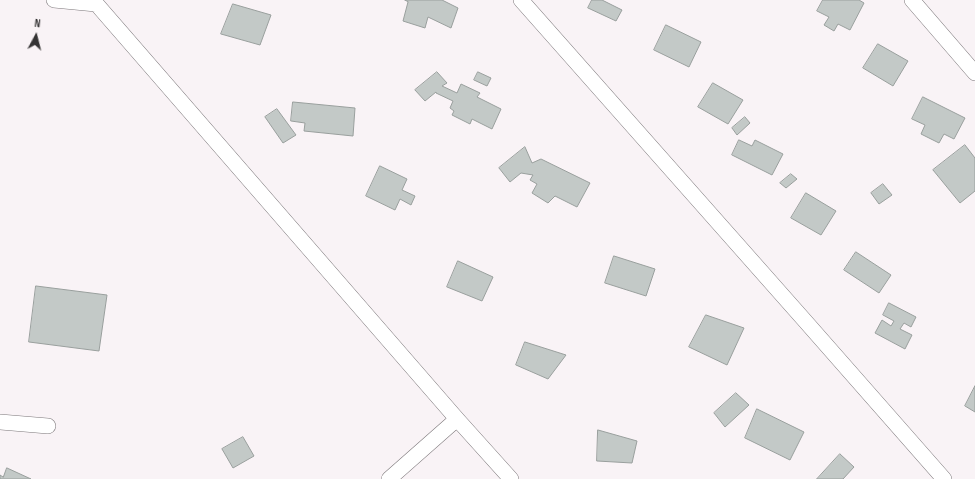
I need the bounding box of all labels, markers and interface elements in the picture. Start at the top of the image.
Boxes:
north arrow [16,16,56,56]
text: N [34,17,41,30]

